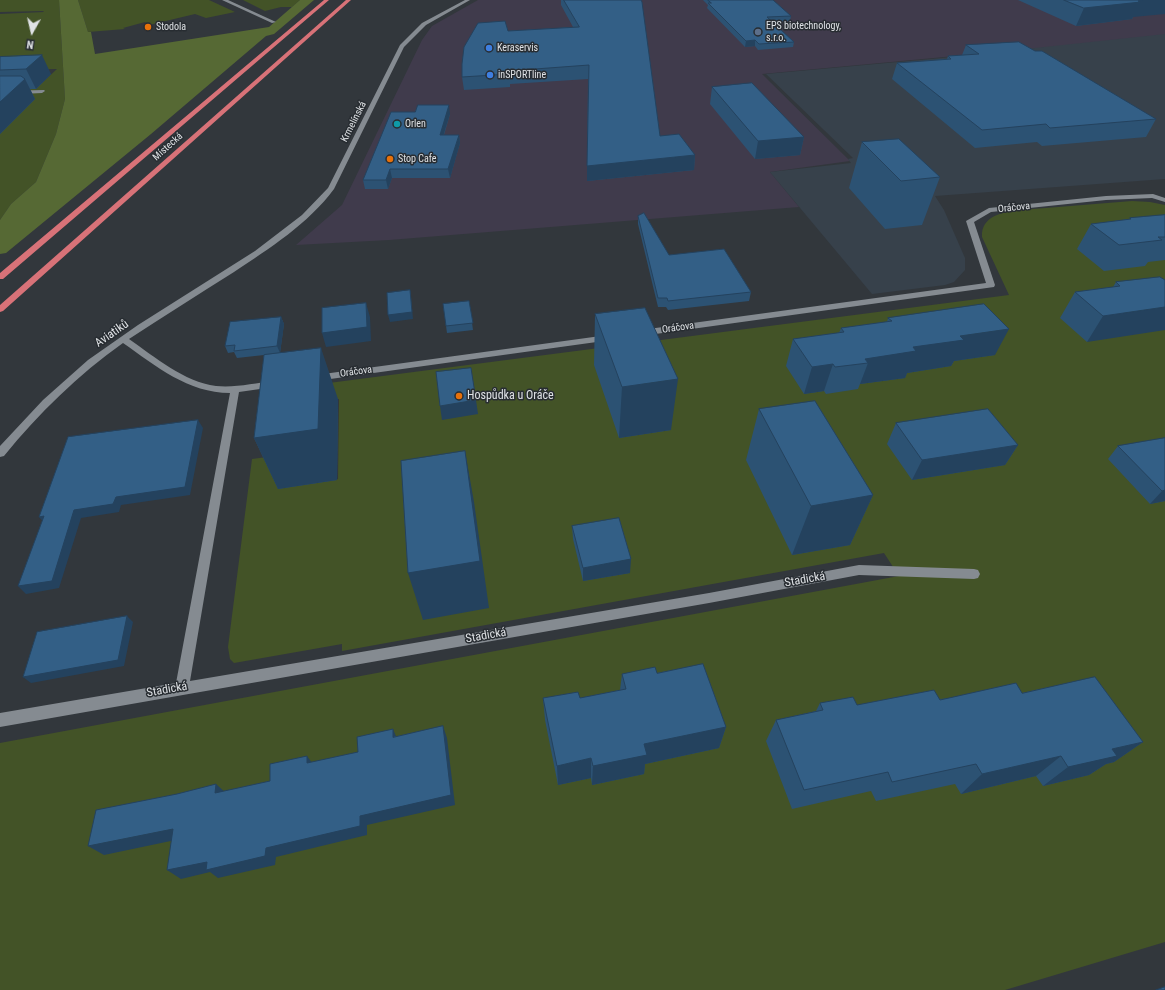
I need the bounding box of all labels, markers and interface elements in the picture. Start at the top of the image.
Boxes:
north arrow [12,12,52,52]
place label: EPS biotechnology, s.r.o. [766,20,841,44]
place label: Stodola [156,21,186,33]
marker: Stodola [143,22,153,32]
marker: EPS biotechnology, s.r.o. [753,27,763,37]
text: N [26,37,35,51]
place label: Keraservis [497,42,538,54]
marker: Keraservis [484,43,494,53]
place label: inSPORTline [498,69,546,81]
marker: inSPORTline [485,70,495,80]
street label: Krmelínská [339,100,369,144]
place label: Orlen [405,118,426,130]
marker: Orlen [392,119,402,129]
street label: Místecká [151,130,185,164]
place label: Stop Cafe [398,153,436,165]
marker: Stop Cafe [385,154,395,164]
street label: Oráčova [997,200,1031,216]
street label: Aviatiků [92,317,132,351]
street label: Oráčova [661,320,695,336]
street label: Oráčova [339,364,373,380]
place label: Hospůdka u Oráče [467,389,554,403]
marker: Hospůdka u Oráče [454,391,464,401]
street label: Stadická [784,569,826,591]
street label: Stadická [465,625,507,647]
street label: Stadická [146,679,188,701]

